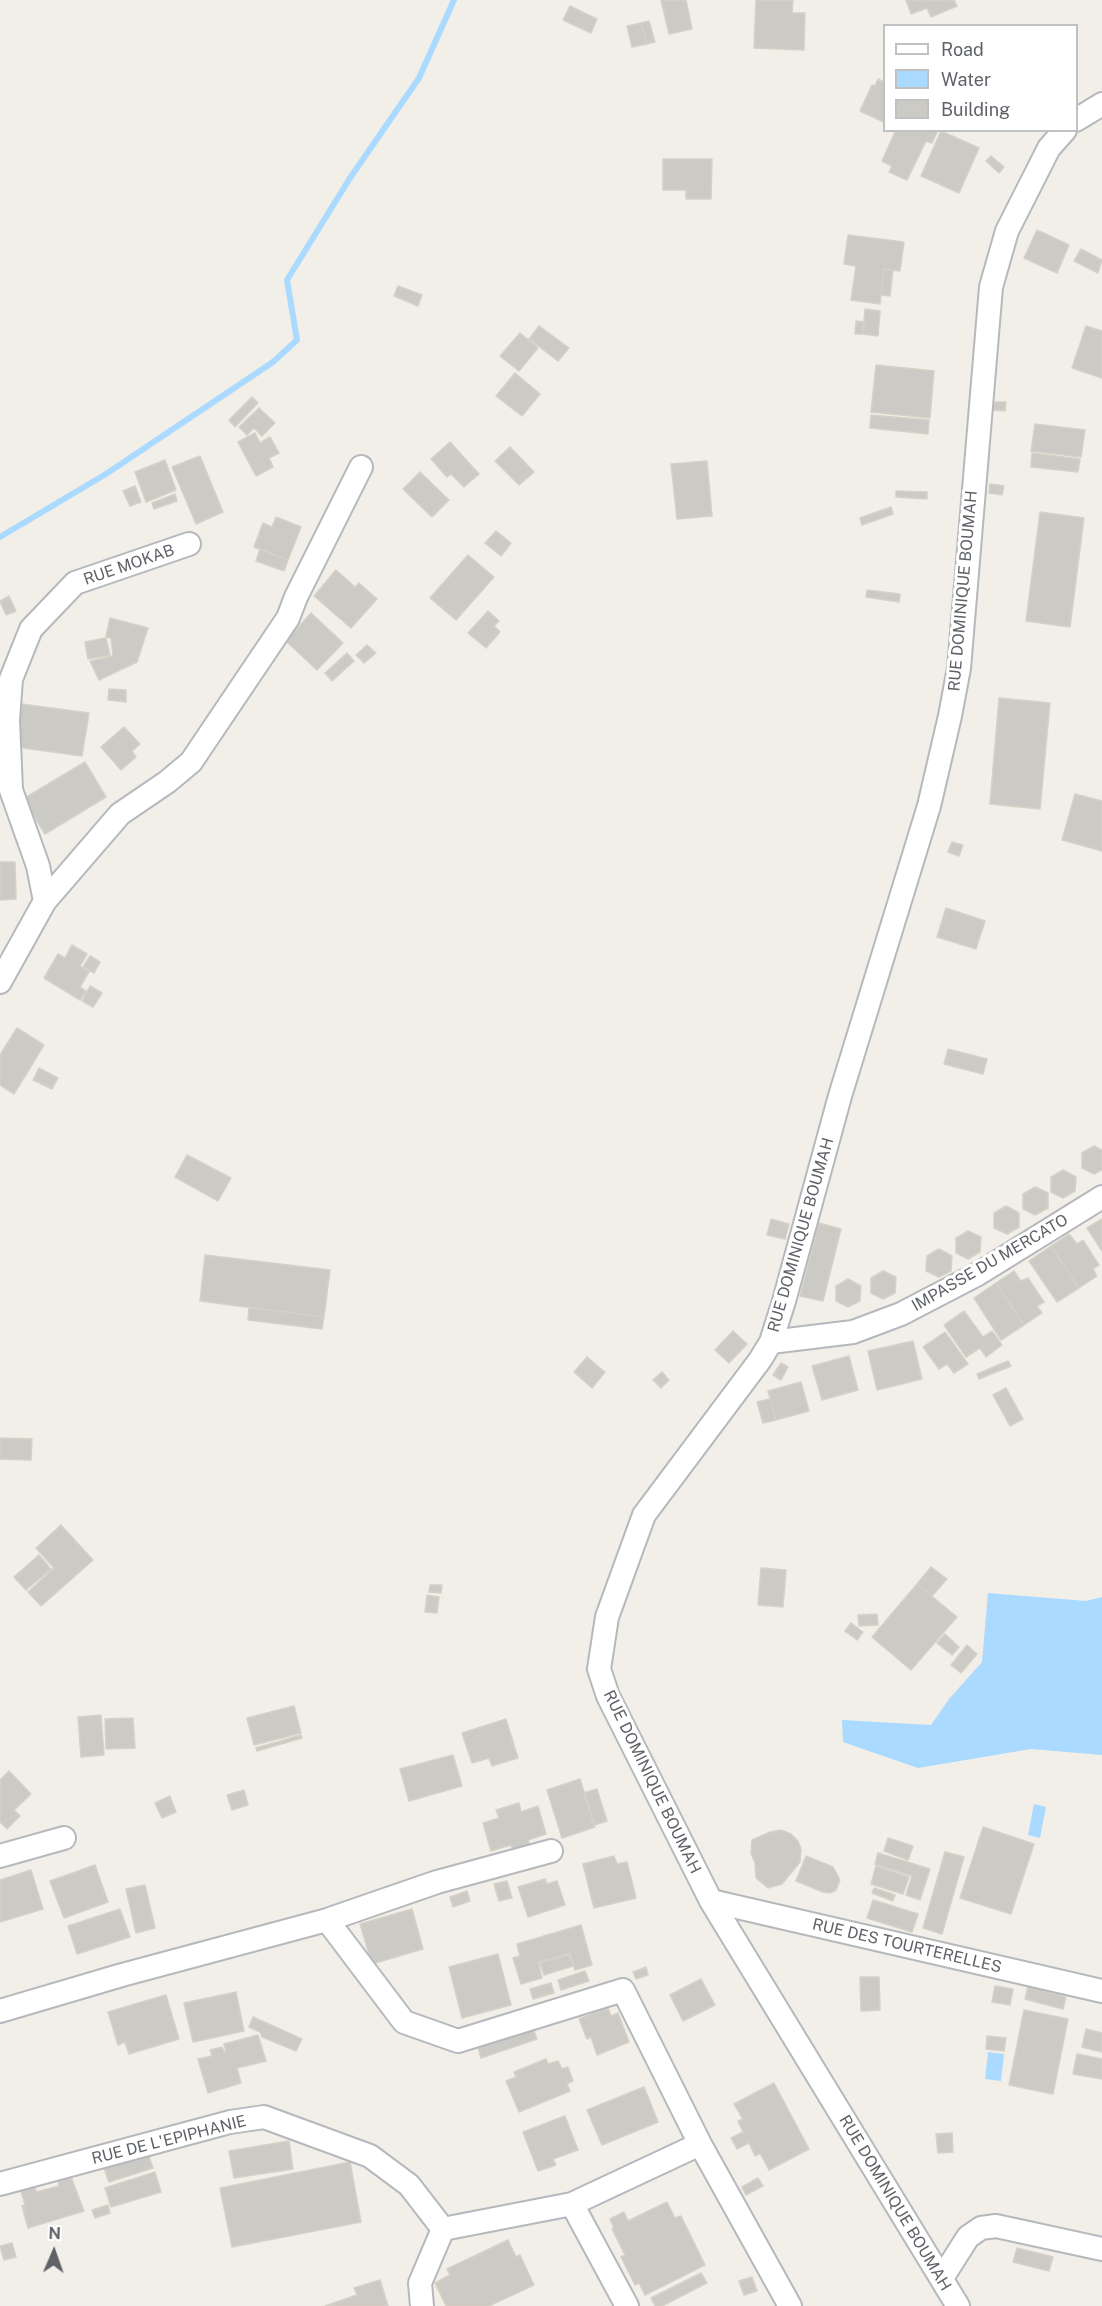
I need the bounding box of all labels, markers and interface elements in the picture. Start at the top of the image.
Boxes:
legend [883,24,1078,132]
text: Road [941,39,984,60]
text: Water [941,69,991,90]
text: Building [941,99,1010,120]
street label: RUE DOMINIQUE BOUMAH [945,490,981,692]
street label: RUE MOKAB [81,541,177,589]
street label: RUE DOMINIQUE BOUMAH [764,1135,838,1335]
street label: IMPASSE DU MERCATO [908,1210,1072,1316]
street label: RUE DOMINIQUE BOUMAH [599,1687,705,1877]
street label: RUE DES TOURTERELLES [811,1915,1003,1977]
street label: RUE DE L'EPIPHANIE [90,2111,248,2169]
street label: RUE DOMINIQUE BOUMAH [835,2112,955,2294]
north arrow [24,2222,84,2282]
text: N [48,2224,61,2243]

